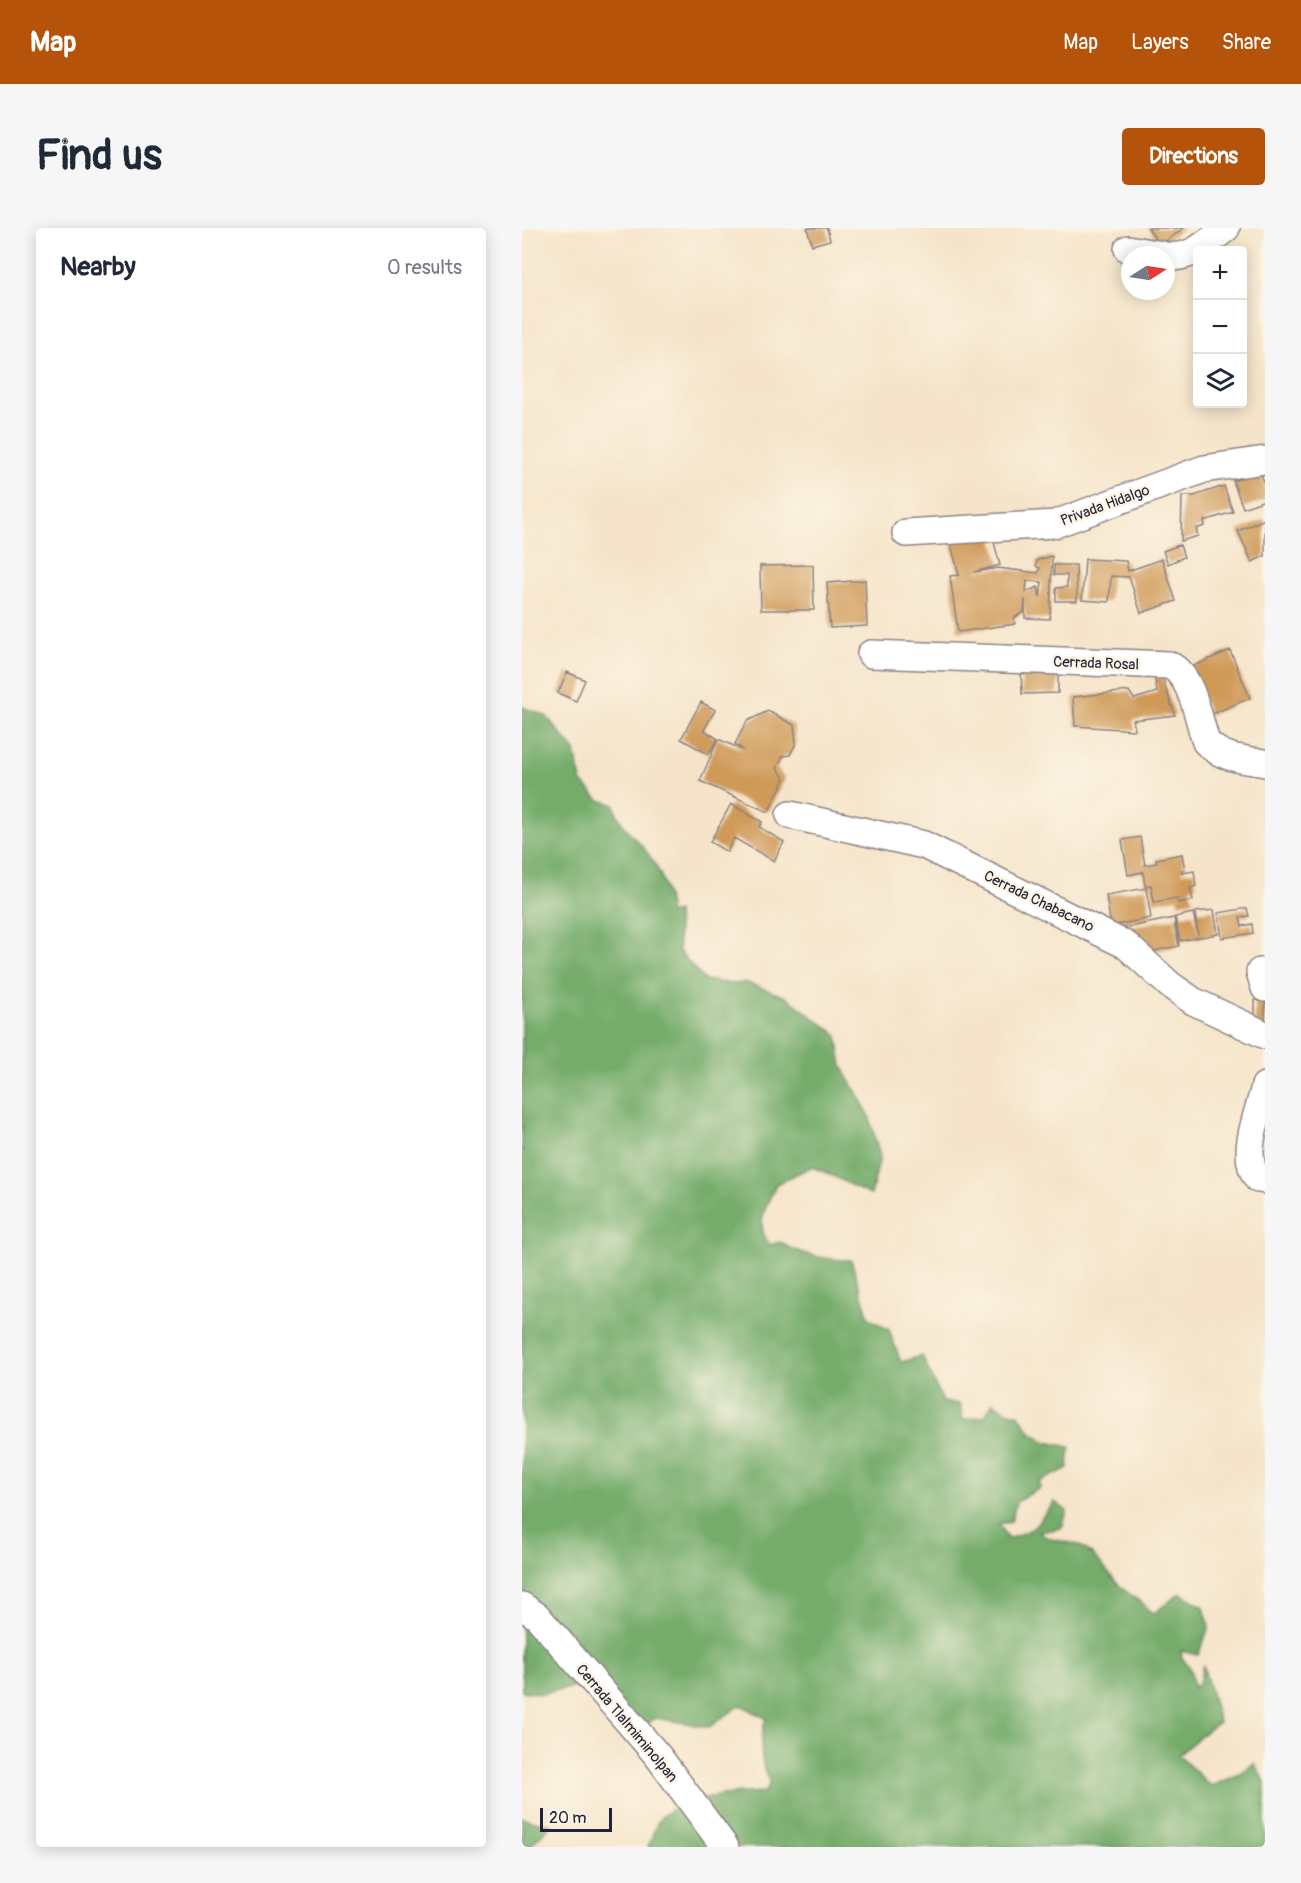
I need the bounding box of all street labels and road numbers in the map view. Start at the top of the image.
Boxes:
street label: Privada Hidalgo [1058,481,1152,530]
street label: Cerrada Rosal [1053,653,1139,674]
street label: Cerrada Chabacano [980,866,1097,936]
street label: Cerrada Tlalmiminolpan [572,1660,682,1786]

